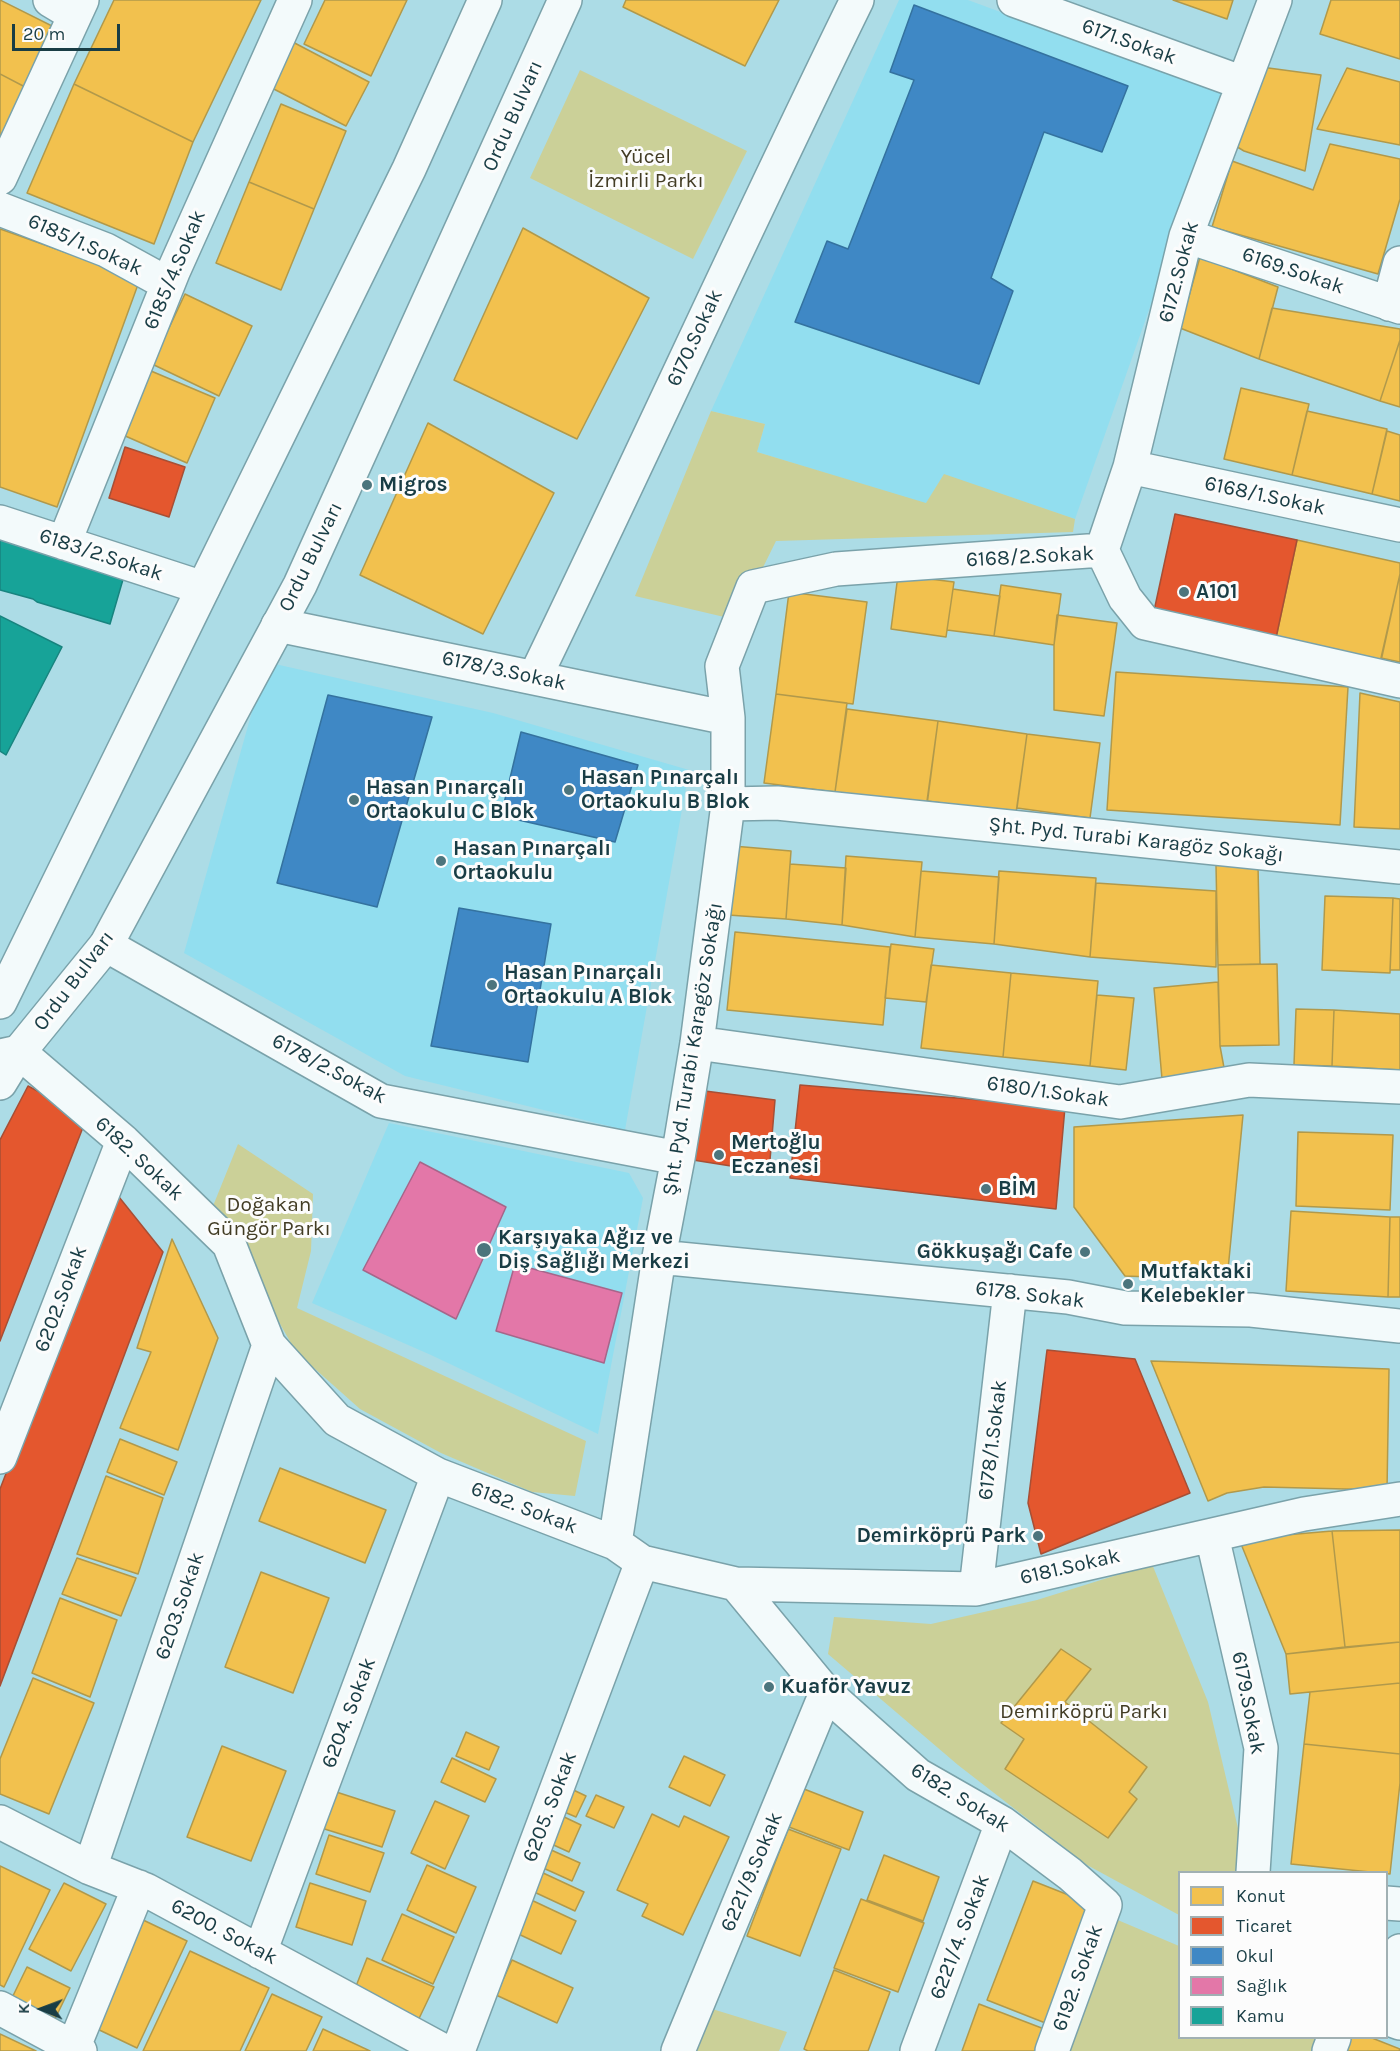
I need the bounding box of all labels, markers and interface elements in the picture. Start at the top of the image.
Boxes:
scale bar [15,12,123,50]
street label: 6171.Sokak [1078,13,1180,71]
text: 20 m [23,23,65,45]
street label: Ordu Bulvarı [477,57,549,175]
park label: Yücel İzmirli Parkı [588,144,704,194]
street label: 6185/4.Sokak [138,206,212,334]
street label: 6185/1.Sokak [24,209,146,281]
street label: 6172.Sokak [1153,218,1205,326]
street label: 6169.Sokak [1239,242,1347,300]
street label: 6170.Sokak [662,285,728,391]
street label: 6168/1.Sokak [1202,471,1328,521]
place label: Migros [379,472,448,498]
marker: Migros [360,478,374,492]
street label: Ordu Bulvarı [274,498,348,616]
street label: 6183/2.Sokak [36,523,166,587]
street label: 6168/2.Sokak [965,541,1095,573]
place label: A101 [1196,579,1237,605]
marker: A101 [1177,585,1191,599]
street label: 6178/3.Sokak [440,646,568,696]
place label: Hasan Pınarçalı Ortaokulu B Blok [581,765,750,815]
place label: Hasan Pınarçalı Ortaokulu C Blok [366,775,534,825]
marker: Hasan Pınarçalı Ortaokulu B Blok [562,783,576,797]
marker: Hasan Pınarçalı Ortaokulu C Blok [347,793,361,807]
street label: Şht. Pyd. Turabi Karagöz Sokağı [987,812,1285,868]
place label: Hasan Pınarçalı Ortaokulu [453,836,611,886]
marker: Hasan Pınarçalı Ortaokulu [434,854,448,868]
street label: Şht. Pyd. Turabi Karagöz Sokağı [657,901,729,1197]
street label: Ordu Bulvarı [28,926,120,1036]
place label: Hasan Pınarçalı Ortaokulu A Blok [504,960,672,1010]
marker: Hasan Pınarçalı Ortaokulu A Blok [485,978,499,992]
street label: 6178/2.Sokak [267,1028,391,1110]
street label: 6180/1.Sokak [985,1071,1111,1113]
street label: 6182. Sokak [89,1112,189,1206]
place label: Mertoğlu Eczanesi [731,1130,821,1180]
marker: Mertoğlu Eczanesi [712,1148,726,1162]
place label: BİM [998,1176,1036,1202]
marker: BİM [979,1182,993,1196]
park label: Doğakan Güngör Parkı [207,1192,331,1242]
place label: Karşıyaka Ağız ve Diş Sağlığı Merkezi [498,1225,690,1275]
place label: Gökkuşağı Cafe [917,1239,1073,1265]
marker: Karşıyaka Ağız ve Diş Sağlığı Merkezi [475,1241,493,1259]
street label: 6202.Sokak [29,1242,93,1356]
marker: Gökkuşağı Cafe [1078,1245,1092,1259]
place label: Mutfaktaki Kelebekler [1140,1259,1252,1309]
street label: 6178. Sokak [974,1276,1086,1314]
marker: Mutfaktaki Kelebekler [1121,1277,1135,1291]
street label: 6178/1.Sokak [973,1378,1013,1502]
street label: 6182. Sokak [467,1476,581,1540]
place label: Demirköprü Park [856,1523,1026,1549]
marker: Demirköprü Park [1031,1529,1045,1543]
street label: 6181.Sokak [1017,1543,1123,1591]
street label: 6203.Sokak [150,1549,210,1663]
street label: 6179.Sokak [1226,1649,1270,1757]
street label: 6204. Sokak [316,1654,382,1772]
place label: Kuaför Yavuz [781,1674,911,1700]
marker: Kuaför Yavuz [762,1680,776,1694]
park label: Demirköprü Parkı [1000,1699,1168,1725]
street label: 6205. Sokak [517,1748,583,1866]
street label: 6182. Sokak [906,1758,1014,1838]
street label: 6221/9.Sokak [715,1808,789,1936]
street label: 6221/4. Sokak [925,1871,995,2003]
legend [1178,1871,1388,2039]
text: Konut [1236,1885,1285,1907]
street label: 6200. Sokak [166,1893,282,1971]
text: Ticaret [1236,1915,1292,1937]
street label: 6192. Sokak [1047,1921,1109,2035]
text: Okul [1236,1945,1274,1967]
text: Sağlık [1236,1975,1288,1997]
north arrow [12,1979,72,2039]
text: K [14,2003,33,2014]
text: Kamu [1236,2005,1285,2027]

